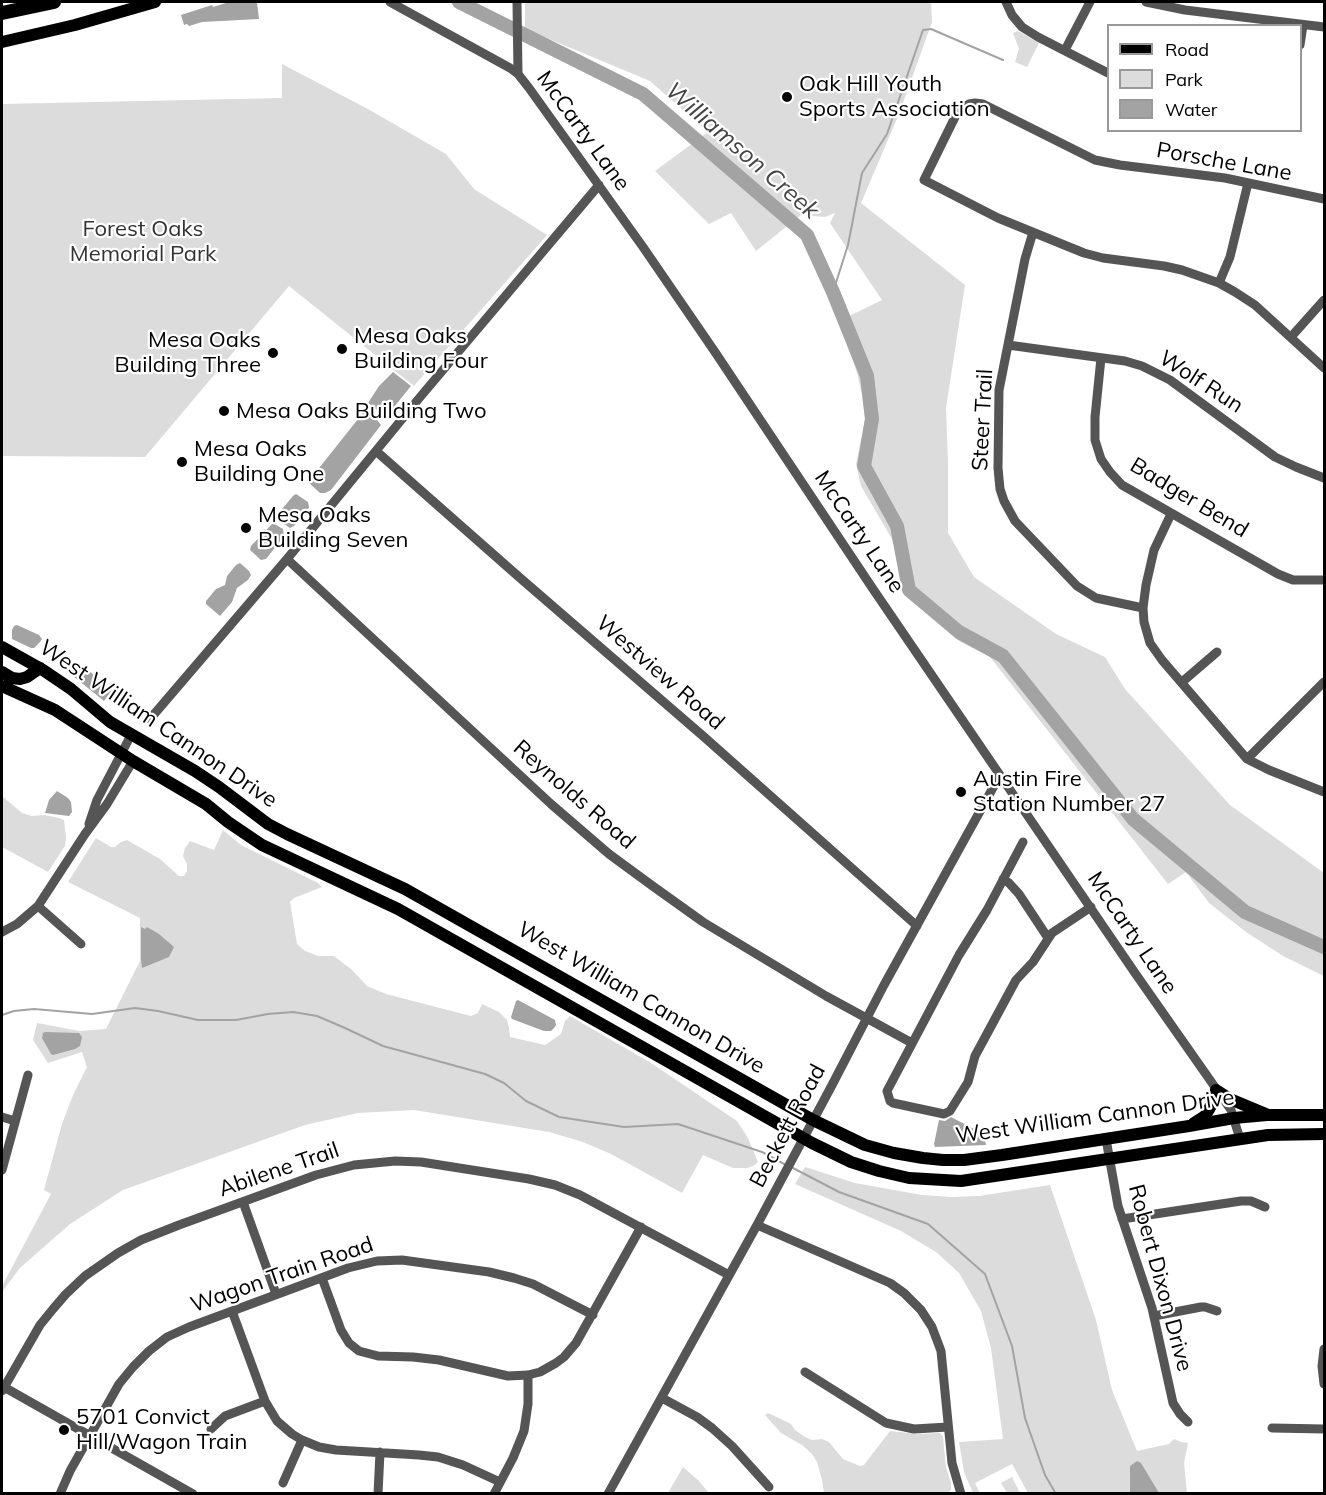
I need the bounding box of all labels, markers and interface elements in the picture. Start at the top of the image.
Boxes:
legend [1107,24,1302,132]
text: Road [1165,38,1209,61]
street label: McCarty Lane [531,66,635,196]
text: Park [1165,68,1203,91]
place label: Oak Hill Youth Sports Association [799,71,990,122]
water label: Williamson Creek [659,76,825,226]
marker: Oak Hill Youth Sports Association [780,90,794,104]
text: Water [1165,98,1217,121]
street label: Porsche Lane [1154,137,1294,187]
park label: Forest Oaks Memorial Park [70,216,216,268]
place label: Mesa Oaks Building Four [354,323,488,374]
place label: Mesa Oaks Building Three [115,327,261,378]
marker: Mesa Oaks Building Four [335,342,349,356]
street label: Wolf Run [1154,345,1248,419]
marker: Mesa Oaks Building Three [266,346,280,360]
street label: Steer Trail [967,368,999,472]
place label: Mesa Oaks Building Two [236,398,486,424]
marker: Mesa Oaks Building Two [217,404,231,418]
place label: Mesa Oaks Building One [194,436,324,488]
street label: Badger Bend [1125,452,1253,544]
marker: Mesa Oaks Building One [175,455,189,469]
street label: McCarty Lane [808,466,910,598]
place label: Mesa Oaks Building Seven [258,502,408,554]
marker: Mesa Oaks Building Seven [239,521,253,535]
street label: Westview Road [590,610,730,736]
street label: West William Cannon Drive [34,634,282,814]
street label: Reynolds Road [508,735,640,855]
place label: Austin Fire Station Number 27 [973,766,1165,818]
marker: Austin Fire Station Number 27 [954,785,968,799]
street label: McCarty Lane [1081,867,1183,999]
street label: West William Cannon Drive [513,916,769,1080]
street label: Beckett Road [745,1060,831,1192]
street label: West William Cannon Drive [954,1084,1236,1150]
street label: Abilene Trail [215,1137,343,1203]
street label: Robert Dixon Drive [1122,1182,1198,1374]
street label: Wagon Train Road [187,1231,377,1319]
place label: 5701 Convict Hill/Wagon Train [76,1404,247,1456]
marker: 5701 Convict Hill/Wagon Train [57,1423,71,1437]

